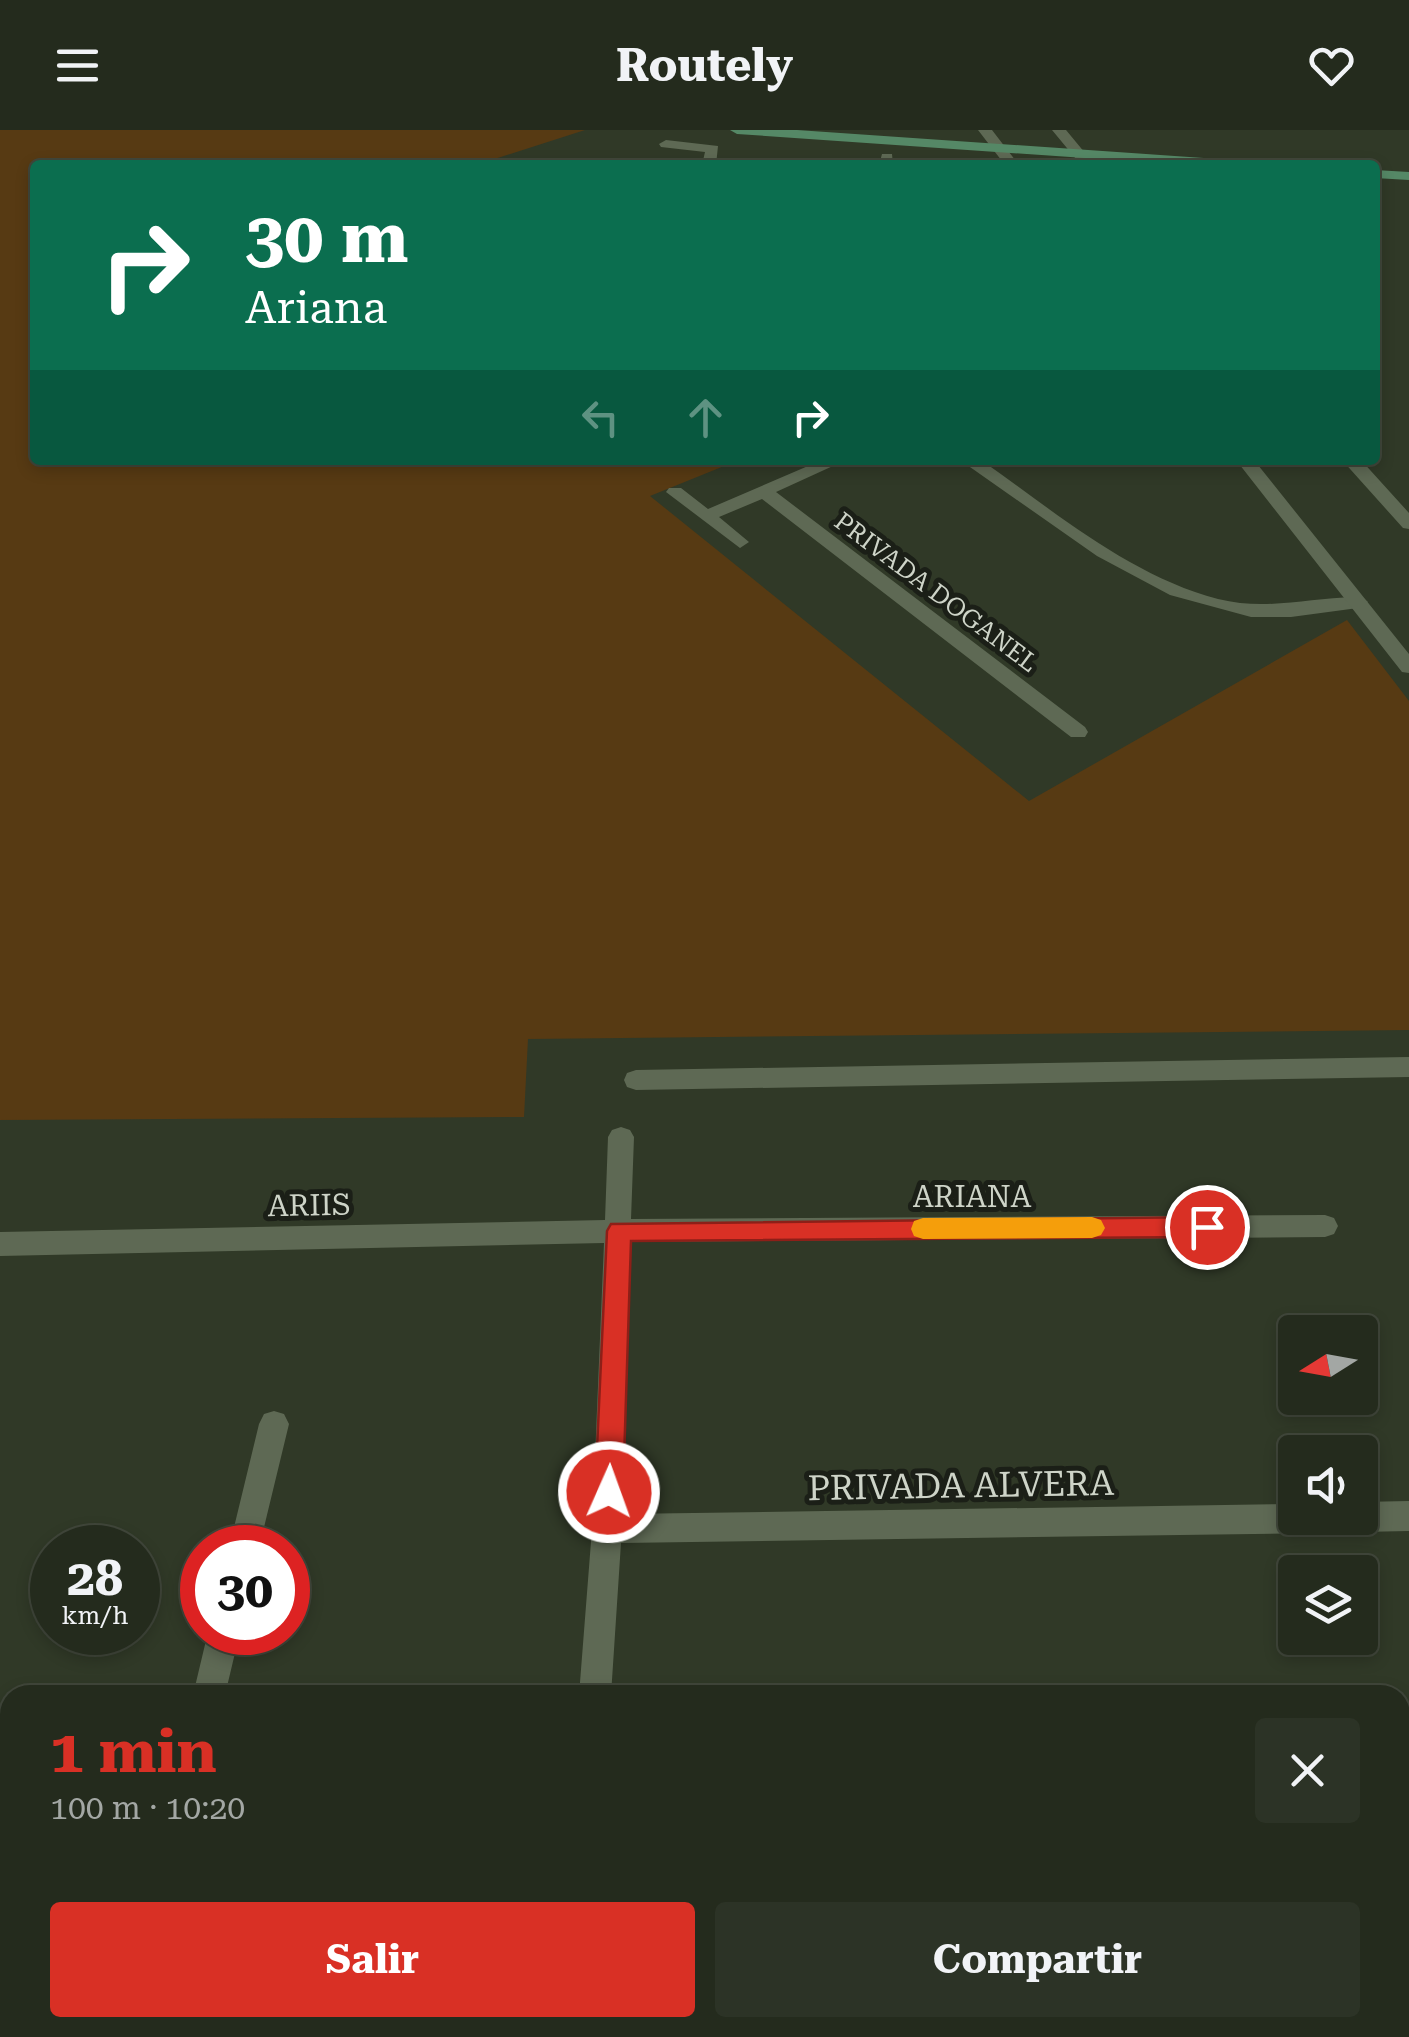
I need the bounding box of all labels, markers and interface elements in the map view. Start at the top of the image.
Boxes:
icon: menu [50,38,105,93]
icon: heart [1304,38,1359,93]
text: Routely [616,39,793,92]
text: 30 m [245,197,409,279]
icon: right [80,200,210,330]
text: Ariana [245,281,387,334]
icon: left [573,390,628,445]
icon: ahead [678,390,733,445]
icon: right [783,390,838,445]
street label: PRIVADA DOGANEL [829,506,1043,678]
street label: ARIANA [913,1179,1031,1214]
pin [1165,1185,1250,1270]
street label: ARIIS [267,1187,351,1223]
icon: arrive [1180,1200,1235,1255]
north arrow [1278,1315,1378,1415]
map controls [1278,1315,1378,1655]
button: sound [1278,1435,1378,1535]
position arrow [557,1440,661,1544]
street label: PRIVADA ALVERA [807,1463,1115,1509]
speed limit sign: 30 [180,1525,310,1655]
text: 28 [67,1549,123,1607]
button: layers [1278,1555,1378,1655]
text: km/h [62,1601,128,1630]
text: 1 min [50,1716,217,1787]
button: close [1255,1718,1360,1823]
text: 100 m · 10:20 [50,1789,245,1827]
button: Salir [50,1902,695,2017]
button: Compartir [715,1902,1360,2017]

